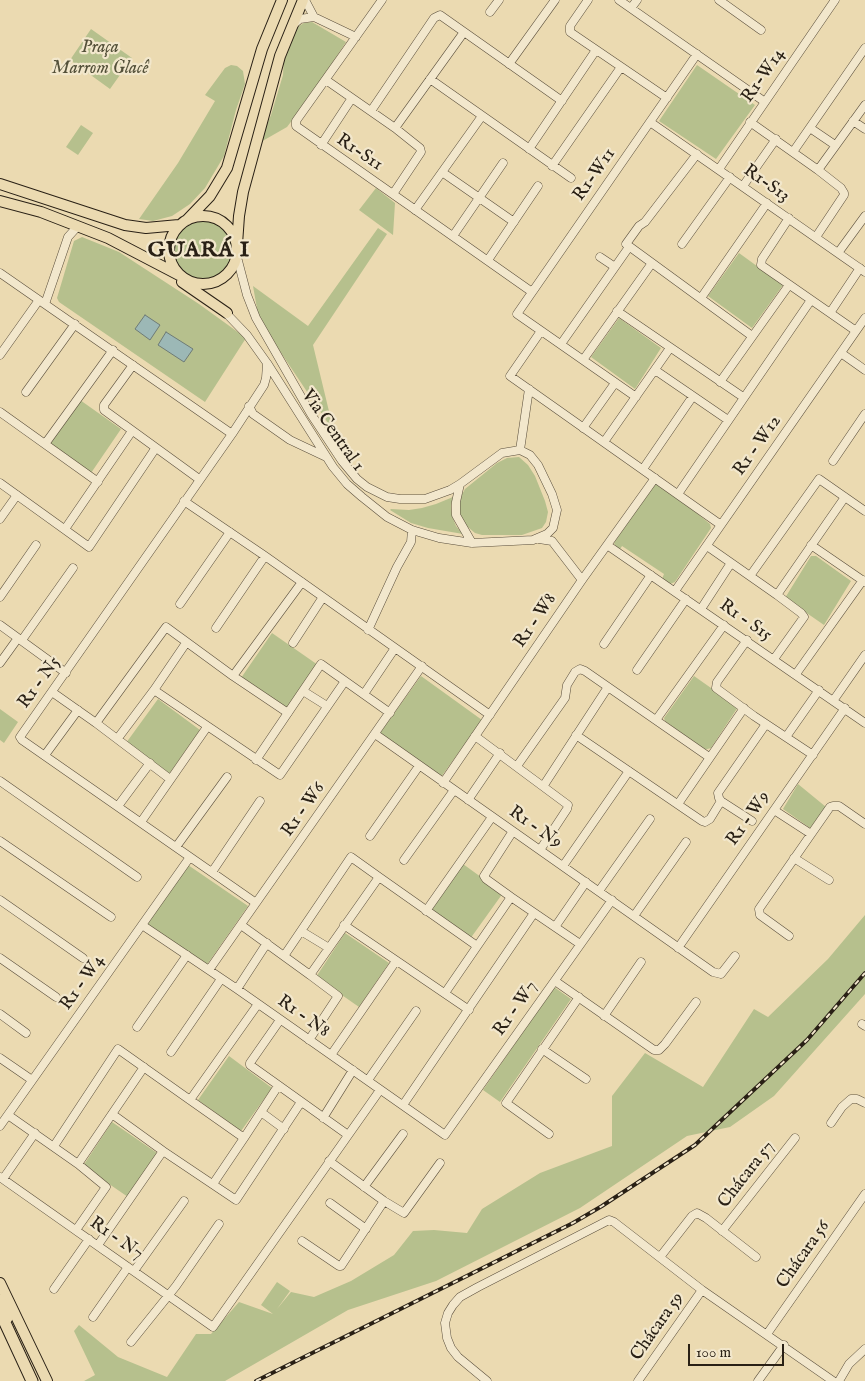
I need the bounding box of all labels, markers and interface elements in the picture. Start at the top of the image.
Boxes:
park label: Praça Marrom Glacê [51,37,149,80]
street label: R1-W14 [738,45,790,107]
street label: R1-S11 [332,130,386,176]
street label: R1-W11 [569,145,621,205]
street label: R1-S13 [739,160,793,208]
district label: GUARÁ I [147,238,251,264]
street label: Via Central 1 [296,386,368,476]
street label: R1 - W12 [729,412,787,480]
street label: R1 - W8 [510,590,562,652]
street label: R1 - S15 [715,595,775,647]
street label: R1 - N5 [14,653,66,713]
street label: R1 - W6 [278,779,330,841]
street label: R1 - W9 [723,788,775,850]
street label: R1 - N9 [504,802,566,854]
street label: R1 - W4 [56,951,110,1015]
street label: R1 - W7 [489,977,543,1041]
street label: R1 - N8 [273,991,333,1043]
street label: Chácara 57 [714,1137,780,1213]
street label: R1 - N7 [85,1213,147,1265]
street label: Chácara 56 [773,1217,835,1293]
street label: Chácara 59 [627,1289,689,1365]
scale bar [690,1334,786,1366]
text: 100 m [696,1343,731,1362]

